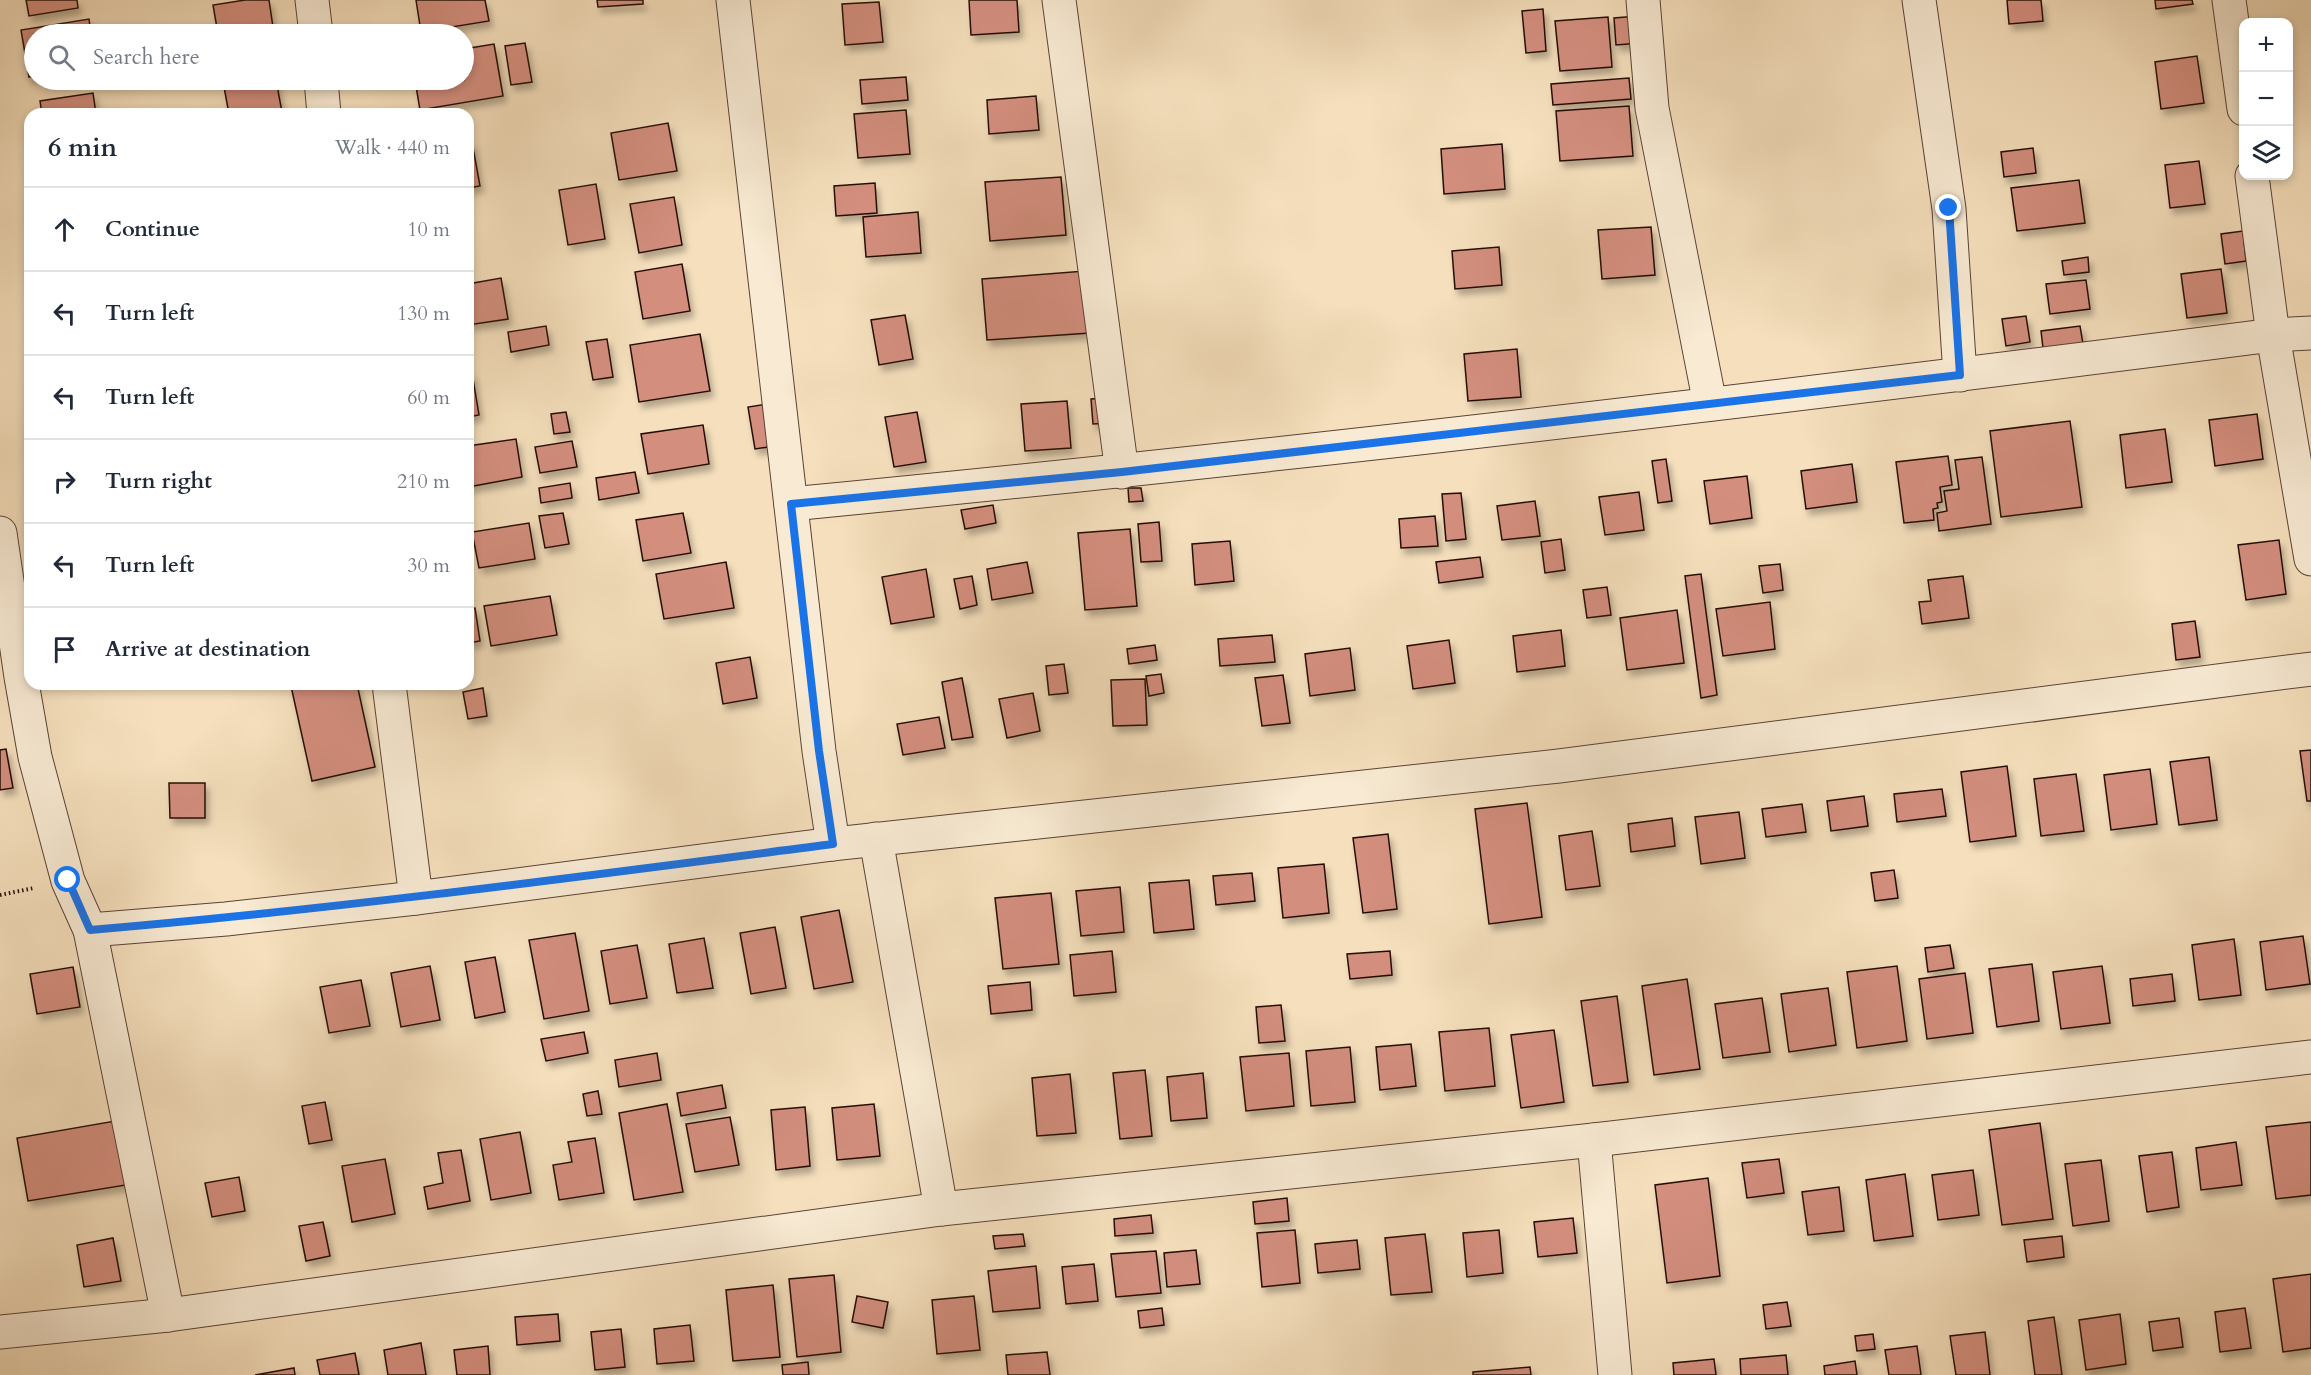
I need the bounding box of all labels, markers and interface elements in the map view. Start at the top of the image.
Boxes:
map controls [2239,18,2293,180]
button: + [2239,18,2293,72]
search box [24,24,474,90]
icon: search [45,41,78,74]
text: Search here [93,42,200,72]
button: − [2239,72,2293,126]
button: layers [2239,126,2293,180]
text: 6 min [48,130,117,165]
text: Walk · 440 m [335,134,450,161]
route end [1935,194,1961,220]
icon: ahead [48,213,81,246]
text: Continue [105,214,200,244]
text: 10 m [407,216,450,243]
icon: left [48,297,81,330]
text: Turn left [105,298,194,328]
text: 130 m [397,300,450,327]
icon: left [48,381,81,414]
text: Turn left [105,382,194,412]
text: 60 m [407,384,450,411]
icon: right [48,465,81,498]
text: Turn right [105,466,212,496]
text: 210 m [397,468,450,495]
icon: left [48,549,81,582]
text: Turn left [105,550,194,580]
text: 30 m [407,552,450,579]
icon: arrive [48,633,81,666]
text: Arrive at destination [105,634,310,664]
route start [54,866,80,892]

